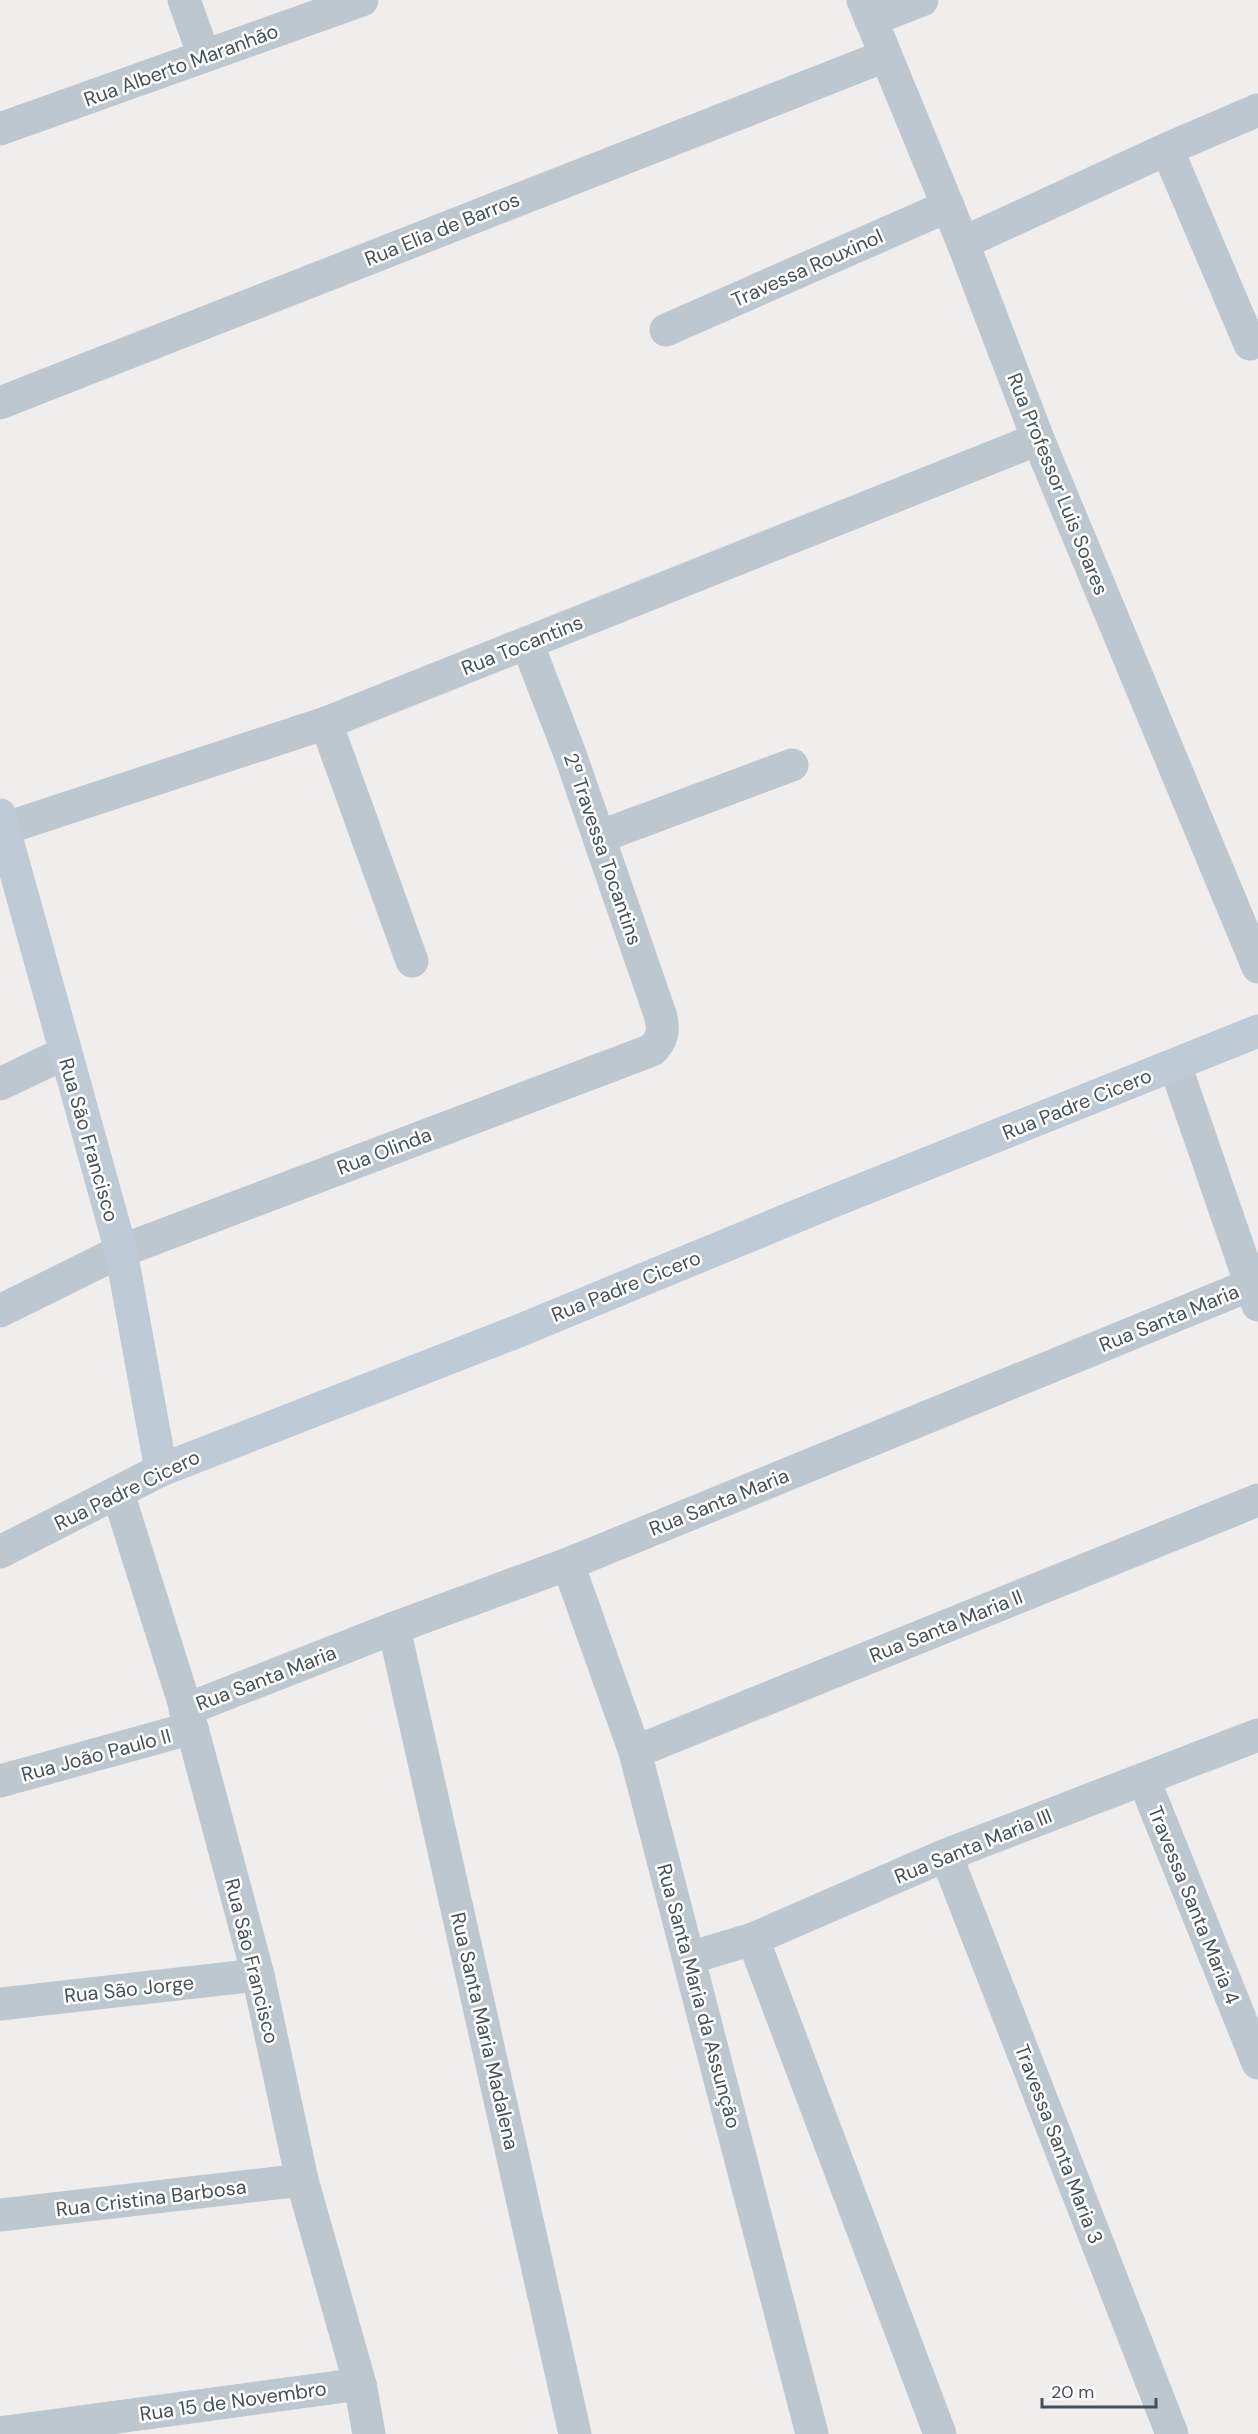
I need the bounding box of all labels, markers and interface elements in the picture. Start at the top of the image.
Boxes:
street label: Rua Alberto Maranhão [80,18,282,112]
street label: Rua Elia de Barros [361,186,523,272]
street label: Travessa Rouxinol [727,223,887,313]
street label: Rua Professor Luis Soares [1001,369,1115,599]
street label: Rua Tocantins [457,609,587,681]
street label: 2ª Travessa Tocantins [558,750,648,948]
street label: Rua São Francisco [53,1055,125,1225]
street label: Rua Padre Cicero [999,1062,1155,1146]
street label: Rua Olinda [333,1121,435,1181]
street label: Rua Padre Cicero [548,1244,704,1328]
street label: Rua Santa Maria [1095,1278,1243,1358]
street label: Rua Padre Cicero [50,1444,204,1536]
street label: Rua Santa Maria [645,1462,793,1542]
street label: Rua Santa Maria II [866,1583,1026,1669]
street label: Rua Santa Maria [192,1639,340,1717]
street label: Rua João Paulo II [18,1723,174,1787]
street label: Travessa Santa Maria 4 [1142,1802,1246,2008]
street label: Rua Santa Maria III [890,1803,1056,1889]
street label: Rua Santa Maria da Assunção [651,1861,747,2131]
street label: Rua São Francisco [219,1876,285,2046]
street label: Rua Santa Maria Madalena [445,1910,525,2152]
street label: Rua São Jorge [63,1969,195,2009]
street label: Travessa Santa Maria 3 [1009,2041,1109,2247]
street label: Rua Cristina Barbosa [54,2173,248,2223]
scale bar [1042,2371,1156,2409]
street label: Rua 15 de Novembro [138,2375,328,2427]
text: 20 m [1051,2380,1094,2404]

